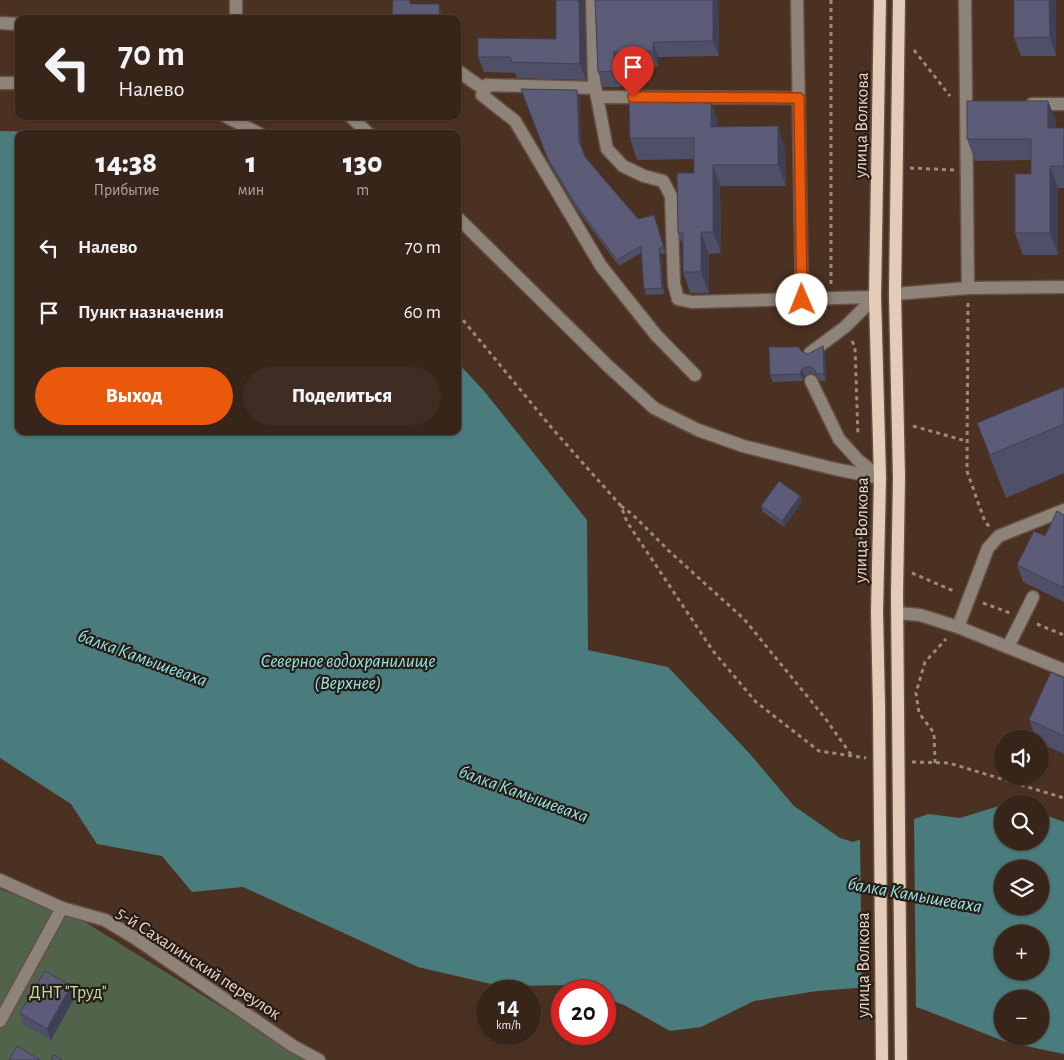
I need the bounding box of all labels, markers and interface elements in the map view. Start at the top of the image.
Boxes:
icon: left [35,35,100,100]
text: 70 m [118,37,185,72]
pin [612,46,654,97]
icon: arrive [619,53,647,81]
street label: улица Волкова [852,72,872,179]
text: Налево [118,78,184,100]
text: 14:38 [96,148,157,178]
text: 1 [246,148,257,178]
text: 130 [343,148,383,178]
text: Прибытие [93,182,159,198]
text: мин [238,182,264,198]
text: m [356,182,369,198]
icon: left [35,234,63,262]
text: Налево [78,238,137,257]
text: 70 m [405,238,441,257]
position arrow [775,273,827,325]
icon: arrive [35,299,63,327]
text: Пункт назначения [78,303,224,322]
text: 60 m [404,303,441,322]
button: Выход [35,367,233,425]
button: Поделиться [243,367,441,425]
street label: улица Волкова [852,477,872,584]
water label: балка Камышеваха [75,626,210,691]
water label: Северное водохранилище (Верхнее) [261,652,435,693]
map controls [994,730,1049,1045]
button: sound [994,730,1049,785]
water label: балка Камышеваха [456,762,591,827]
button: search [994,795,1049,850]
button: layers [994,860,1049,915]
water label: балка Камышеваха [846,874,983,917]
street label: 5-й Сахалинский переулок [113,904,284,1024]
street label: улица Волкова [855,912,873,1019]
button: + [994,925,1049,980]
speed limit sign: 20 [551,980,616,1045]
park label: ДНТ "Труд" [29,984,107,1002]
button: − [994,990,1049,1045]
text: 14 [498,994,519,1019]
text: km/h [496,1019,521,1031]

